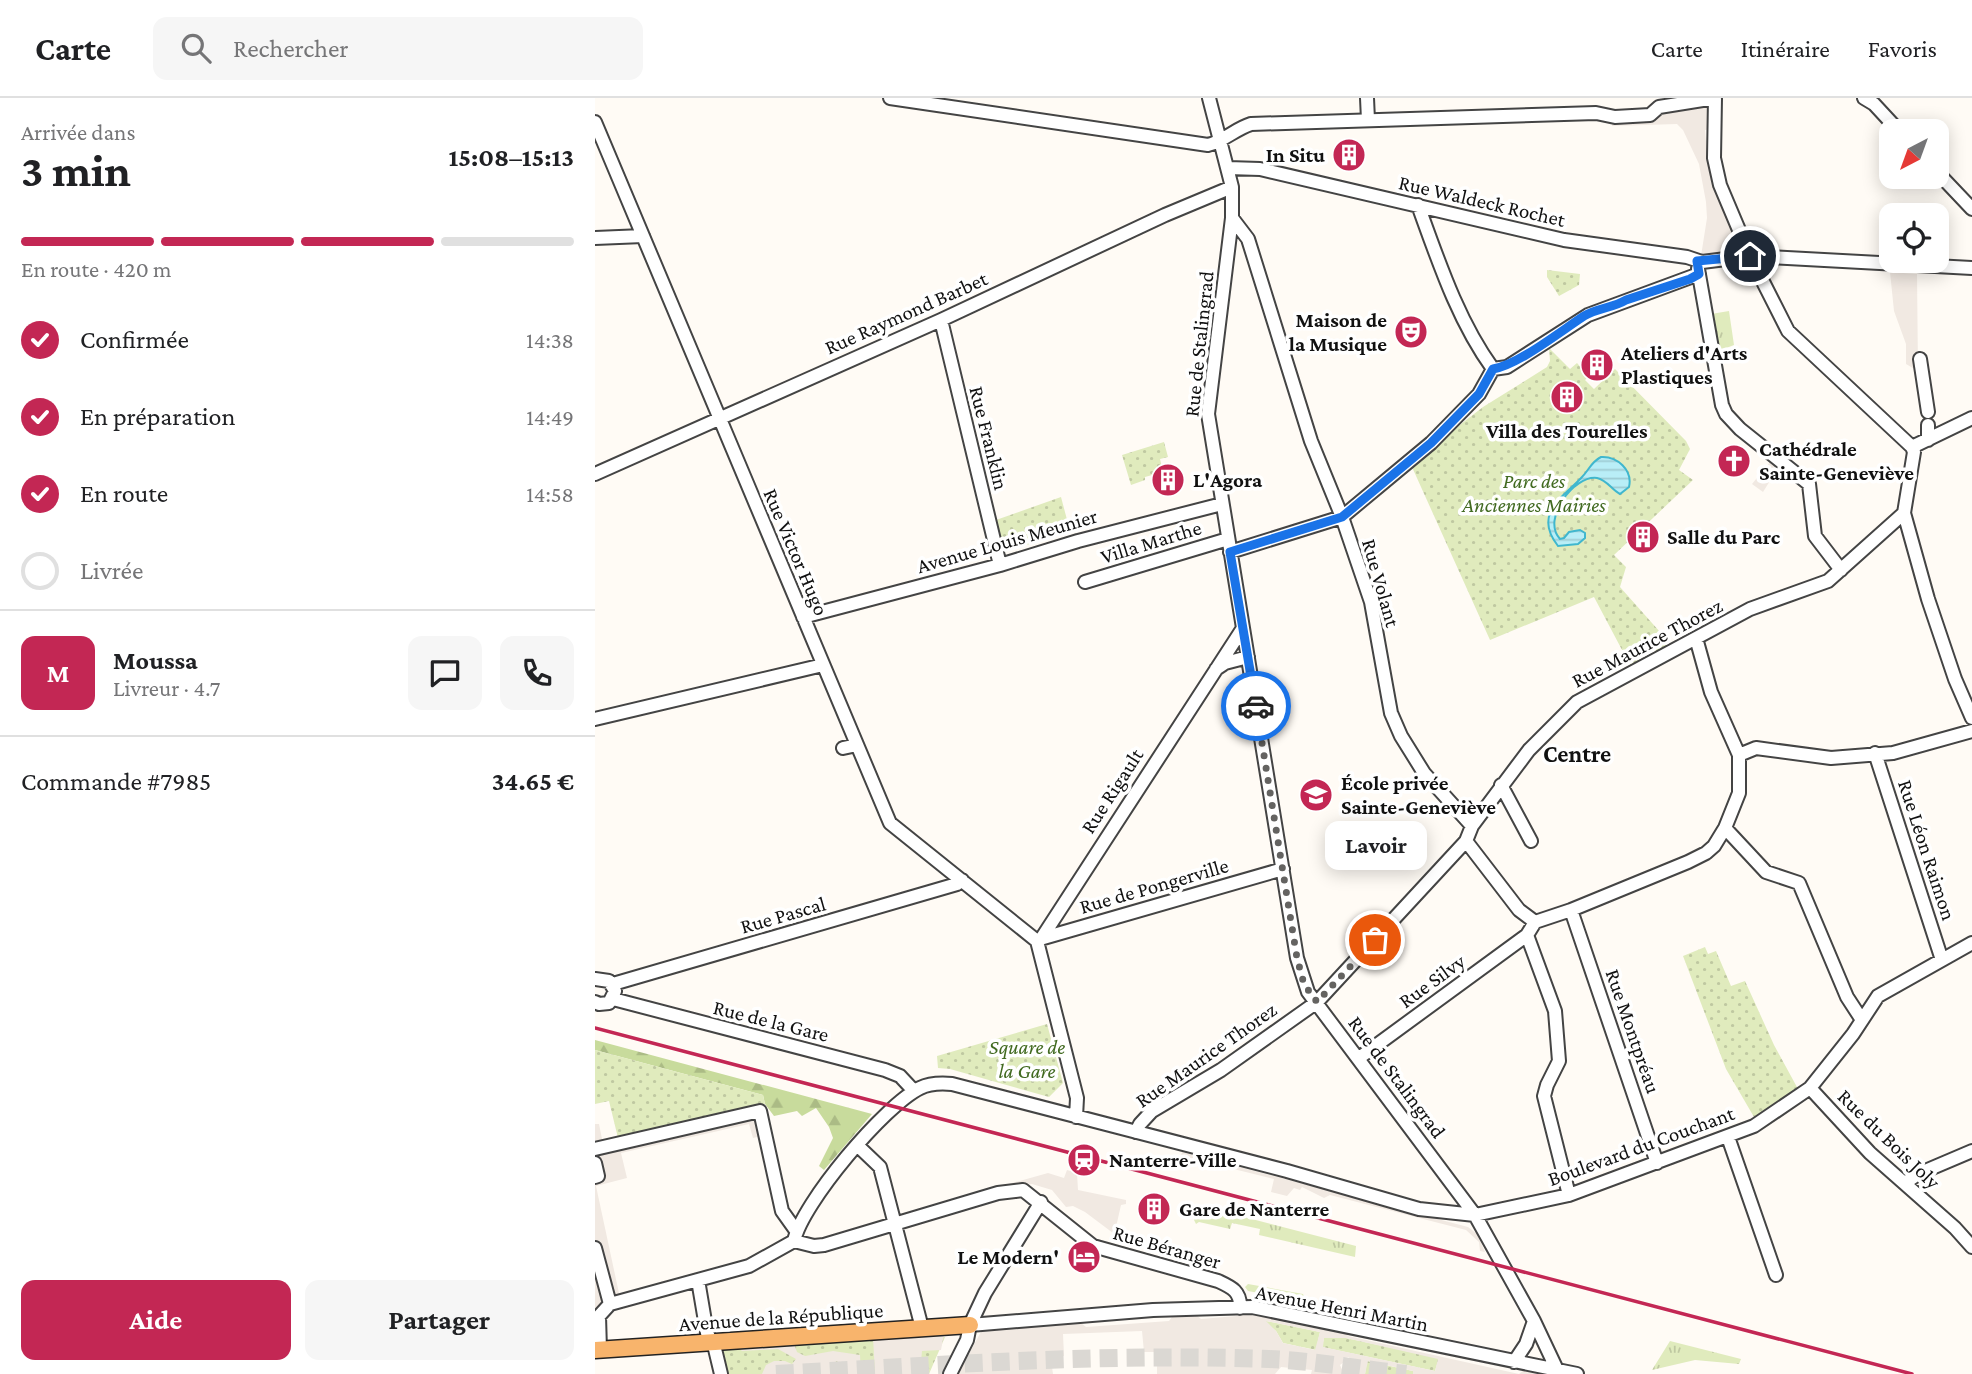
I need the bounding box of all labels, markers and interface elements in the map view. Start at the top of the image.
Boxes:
search box [153,17,643,80]
icon: search [177,29,215,67]
text: Carte [35,30,111,67]
text: Rechercher [233,34,349,63]
text: Carte [1651,35,1703,62]
text: Itinéraire [1741,35,1830,62]
text: Favoris [1868,35,1937,62]
text: Arrivée dans [21,119,136,145]
north arrow [1879,119,1949,189]
map controls [1879,119,1949,273]
building icon: In Situ [1330,136,1368,174]
text: 15:08–15:13 [449,143,574,172]
place label: In Situ [1266,143,1325,167]
text: 3 min [21,145,131,196]
street label: Rue Waldeck Rochet [1396,170,1569,232]
button: locate [1879,203,1949,273]
pin [1720,226,1780,286]
icon: home [1731,237,1769,275]
text: En route · 420 m [21,256,171,282]
street label: Rue Raymond Barbet [821,266,992,360]
street label: Rue de Stalingrad [1179,270,1219,418]
place label: Maison de la Musique [1289,308,1387,356]
theatre icon: Maison de la Musique [1392,313,1430,351]
icon: check [21,321,59,359]
text: Confirmée [80,325,189,354]
text: 14:38 [526,327,574,353]
place label: Ateliers d'Arts Plastiques [1620,341,1748,389]
building icon: Ateliers d'Arts Plastiques [1578,346,1616,384]
building icon: Villa des Tourelles [1548,378,1586,416]
street label: Rue Franklin [964,384,1014,492]
icon: check [21,398,59,436]
text: En préparation [80,402,235,431]
text: 14:49 [526,404,574,430]
place label: Villa des Tourelles [1485,419,1648,443]
place label: Cathédrale Sainte-Geneviève [1759,437,1914,485]
church icon: Cathédrale Sainte-Geneviève [1715,442,1753,480]
building icon: L'Agora [1149,461,1187,499]
place label: L'Agora [1193,468,1263,492]
park label: Parc des Anciennes Mairies [1461,469,1606,517]
icon: check [21,475,59,513]
text: En route [80,479,168,508]
text: 14:58 [526,481,574,507]
street label: Rue Victor Hugo [758,485,834,619]
street label: Avenue Louis Meunier [914,504,1101,578]
street label: Villa Marthe [1098,515,1204,569]
building icon: Salle du Parc [1624,518,1662,556]
place label: Salle du Parc [1667,525,1781,549]
street label: Rue Volant [1357,536,1405,631]
text: Livrée [80,556,143,585]
street label: Rue Maurice Thorez [1568,593,1726,693]
button: chat [408,636,482,710]
button: phone [500,636,574,710]
text: Moussa [113,646,198,675]
text: M [47,659,69,688]
courier [1221,671,1291,741]
text: Livreur · 4.7 [113,675,220,701]
icon: car [1237,687,1275,725]
district label: Centre [1543,740,1611,767]
street label: Rue Rigault [1076,743,1149,838]
text: Commande #7985 [21,767,211,796]
text: 34.65 € [492,767,574,796]
place label: École privée Sainte-Geneviève [1341,771,1496,819]
school or university icon: École privée Sainte-Geneviève [1297,776,1335,814]
street label: Rue Léon Raimon [1893,777,1961,923]
callout: Lavoir [1324,821,1426,870]
text: Lavoir [1345,832,1407,858]
street label: Rue de Pongerville [1077,853,1231,919]
street label: Rue Pascal [737,891,829,939]
pin [1345,910,1405,970]
icon: bag [1356,921,1394,959]
street label: Rue Silvy [1394,949,1470,1013]
street label: Rue Montpréau [1601,966,1665,1096]
street label: Rue de la Gare [711,995,831,1047]
street label: Rue Maurice Thorez [1131,997,1281,1113]
street label: Rue de Stalingrad [1343,1011,1451,1143]
park label: Square de la Gare [989,1035,1065,1083]
street label: Rue du Bois Joly [1833,1084,1945,1194]
street label: Boulevard du Couchant [1544,1101,1739,1191]
station icon: Nanterre-Ville [1065,1141,1103,1179]
place label: Nanterre-Ville [1109,1148,1237,1172]
building icon: Gare de Nanterre [1135,1190,1173,1228]
place label: Gare de Nanterre [1179,1197,1329,1221]
street label: Rue Béranger [1110,1220,1224,1274]
hotel icon: Le Modern' [1065,1238,1103,1276]
place label: Le Modern' [957,1245,1059,1269]
street label: Avenue Henri Martin [1254,1279,1430,1337]
button: Aide [21,1280,291,1360]
button: Partager [305,1280,574,1360]
street label: Avenue de la République [678,1298,884,1336]

